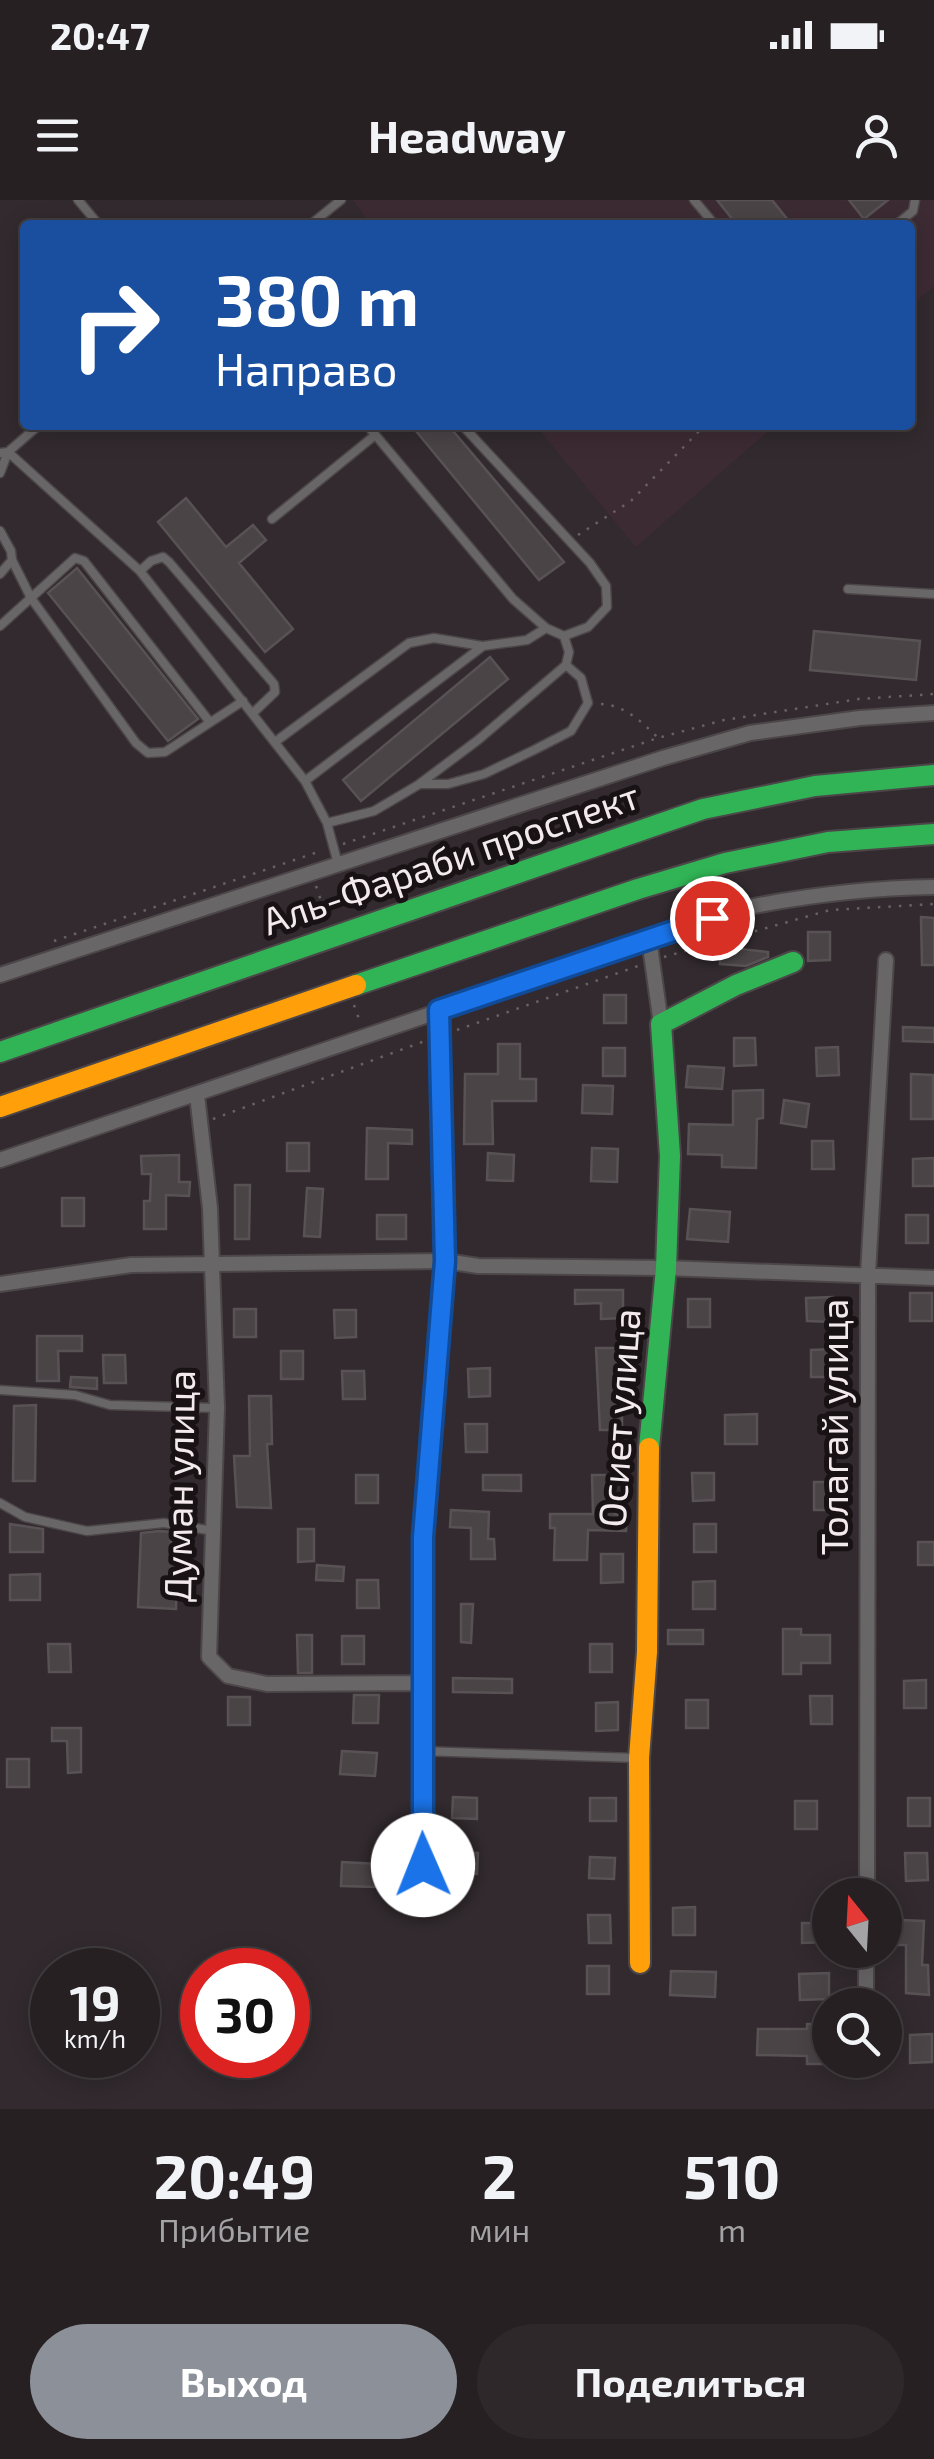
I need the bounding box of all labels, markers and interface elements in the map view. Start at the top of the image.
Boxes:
text: 20:47 [50,12,150,58]
icon: menu [30,108,85,163]
text: Headway [368,108,566,162]
icon: person [849,108,904,163]
text: 380 m [215,256,419,340]
icon: right [50,260,180,390]
text: Направо [215,341,397,395]
street label: Аль-Фараби проспект [256,771,645,943]
pin [670,876,755,961]
icon: arrive [685,891,740,946]
street label: Толагай улица [810,1298,856,1556]
street label: Осиет улица [587,1307,649,1529]
street label: Думан улица [153,1369,203,1603]
position arrow [371,1813,475,1917]
north arrow [812,1878,902,1968]
map controls [812,1878,902,2078]
speed limit sign: 30 [180,1948,310,2078]
text: 19 [69,1971,121,2031]
button: search [812,1988,902,2078]
text: km/h [64,2023,126,2053]
text: 20:49 [153,2139,315,2211]
text: 2 [482,2139,517,2211]
text: 510 [684,2139,780,2211]
text: Прибытие [158,2210,310,2248]
text: мин [469,2210,530,2248]
text: m [718,2210,746,2248]
button: Выход [30,2324,457,2439]
button: Поделиться [477,2324,904,2439]

